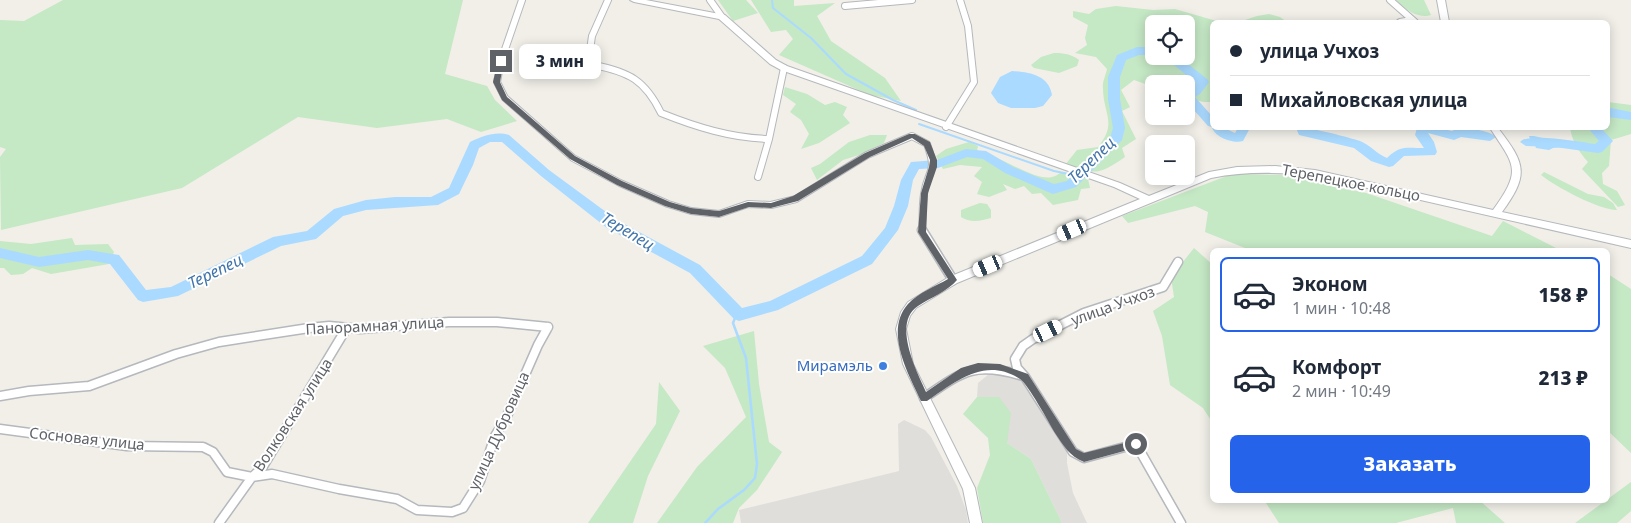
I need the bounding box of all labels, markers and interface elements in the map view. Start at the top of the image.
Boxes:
map controls [1145,15,1195,185]
button: locate [1145,15,1195,65]
text: улица Учхоз [1260,38,1379,64]
callout: 3 мин [518,44,601,78]
route end [490,50,512,72]
text: 3 мин [536,50,584,72]
button: + [1145,75,1195,125]
text: Михайловская улица [1260,87,1468,113]
water label: Терепец [1062,132,1120,188]
button: − [1145,135,1195,185]
street label: Терепецкое кольцо [1280,159,1422,205]
water label: Терепец [597,207,659,255]
car [1055,217,1088,243]
water label: Терепец [184,248,246,294]
car [971,253,1004,279]
text: Эконом [1292,271,1368,297]
icon: car [1232,272,1277,317]
street label: улица Учхоз [1068,281,1157,329]
text: 158 ₽ [1538,282,1588,308]
text: 1 мин · 10:48 [1292,297,1391,319]
street label: Панорамная улица [305,311,445,339]
car [1031,318,1064,344]
street label: Волковская улица [248,354,336,475]
text: Комфорт [1292,354,1381,380]
place label: Мирамэль [797,355,873,375]
icon: car [1232,355,1277,400]
marker: Мирамэль [877,360,889,372]
text: 213 ₽ [1538,365,1588,391]
street label: улица Дубровица [463,368,533,493]
text: 2 мин · 10:49 [1292,380,1391,402]
street label: Сосновая улица [28,422,146,454]
route start [1125,433,1147,455]
button: Заказать [1230,435,1590,493]

